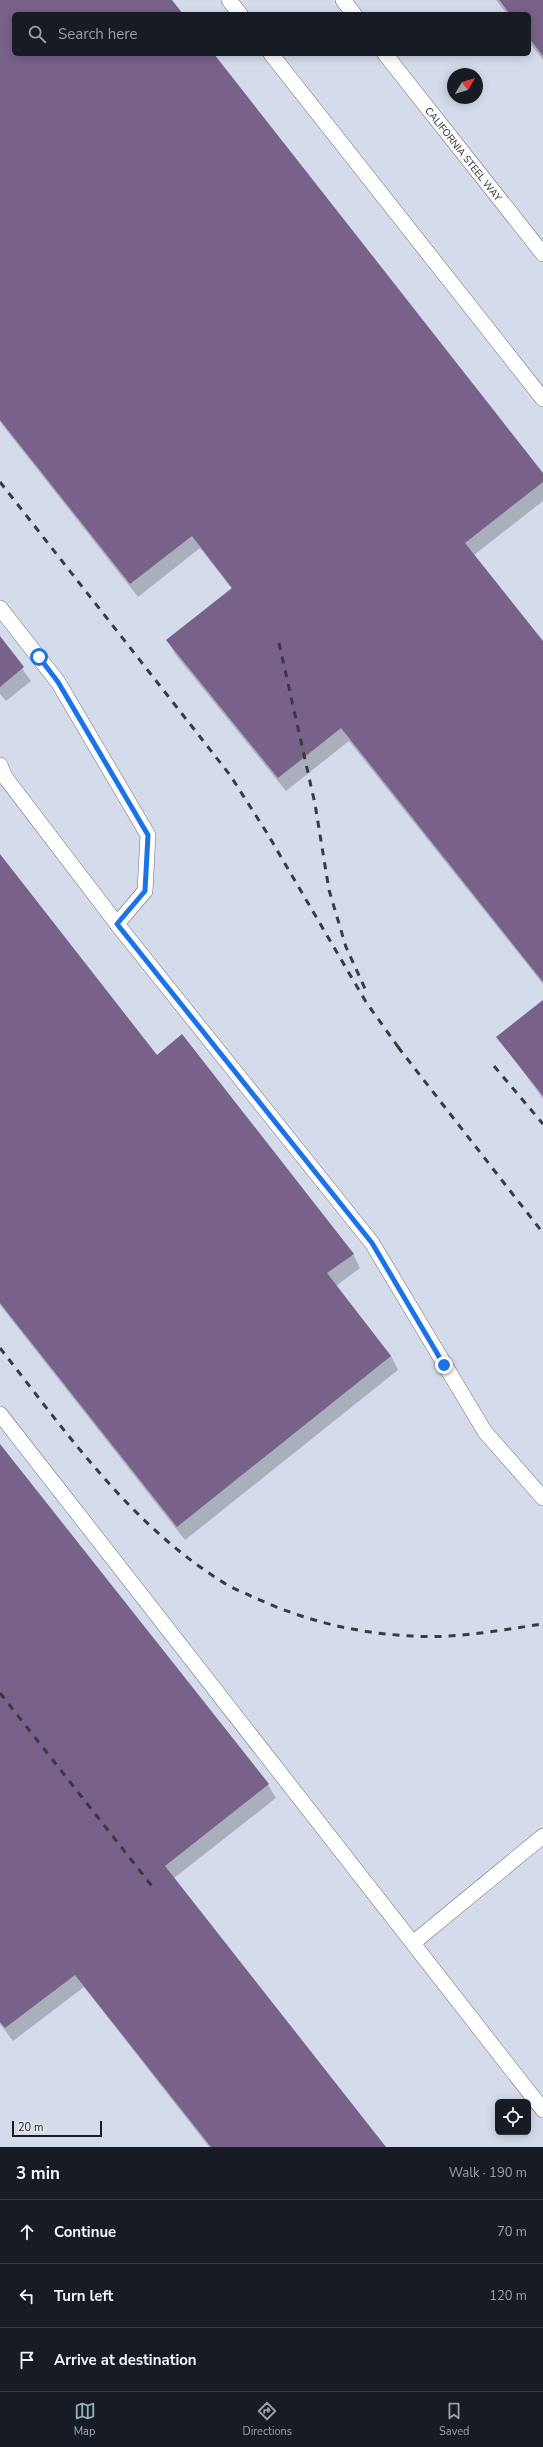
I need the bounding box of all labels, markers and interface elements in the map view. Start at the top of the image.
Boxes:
search box [12,12,531,56]
icon: search [26,23,48,45]
text: Search here [58,24,138,44]
north arrow [447,68,483,104]
street label: CALIFORNIA STEEL WAY [421,104,505,205]
route start [30,648,48,666]
route end [435,1356,453,1374]
map controls [495,2099,531,2135]
button: locate [495,2099,531,2135]
scale bar [12,2119,102,2138]
text: 20 m [18,2120,43,2135]
text: 3 min [16,2162,60,2185]
text: Walk · 190 m [449,2164,527,2182]
icon: ahead [16,2221,38,2243]
text: Continue [54,2222,116,2242]
text: 70 m [497,2223,527,2241]
icon: left [16,2285,38,2307]
text: Turn left [54,2286,113,2306]
text: 120 m [489,2287,527,2305]
icon: arrive [16,2349,38,2371]
text: Arrive at destination [54,2350,197,2370]
tab: Map [74,2400,96,2439]
tab: Directions [243,2400,292,2439]
tab: Saved [439,2400,469,2439]

